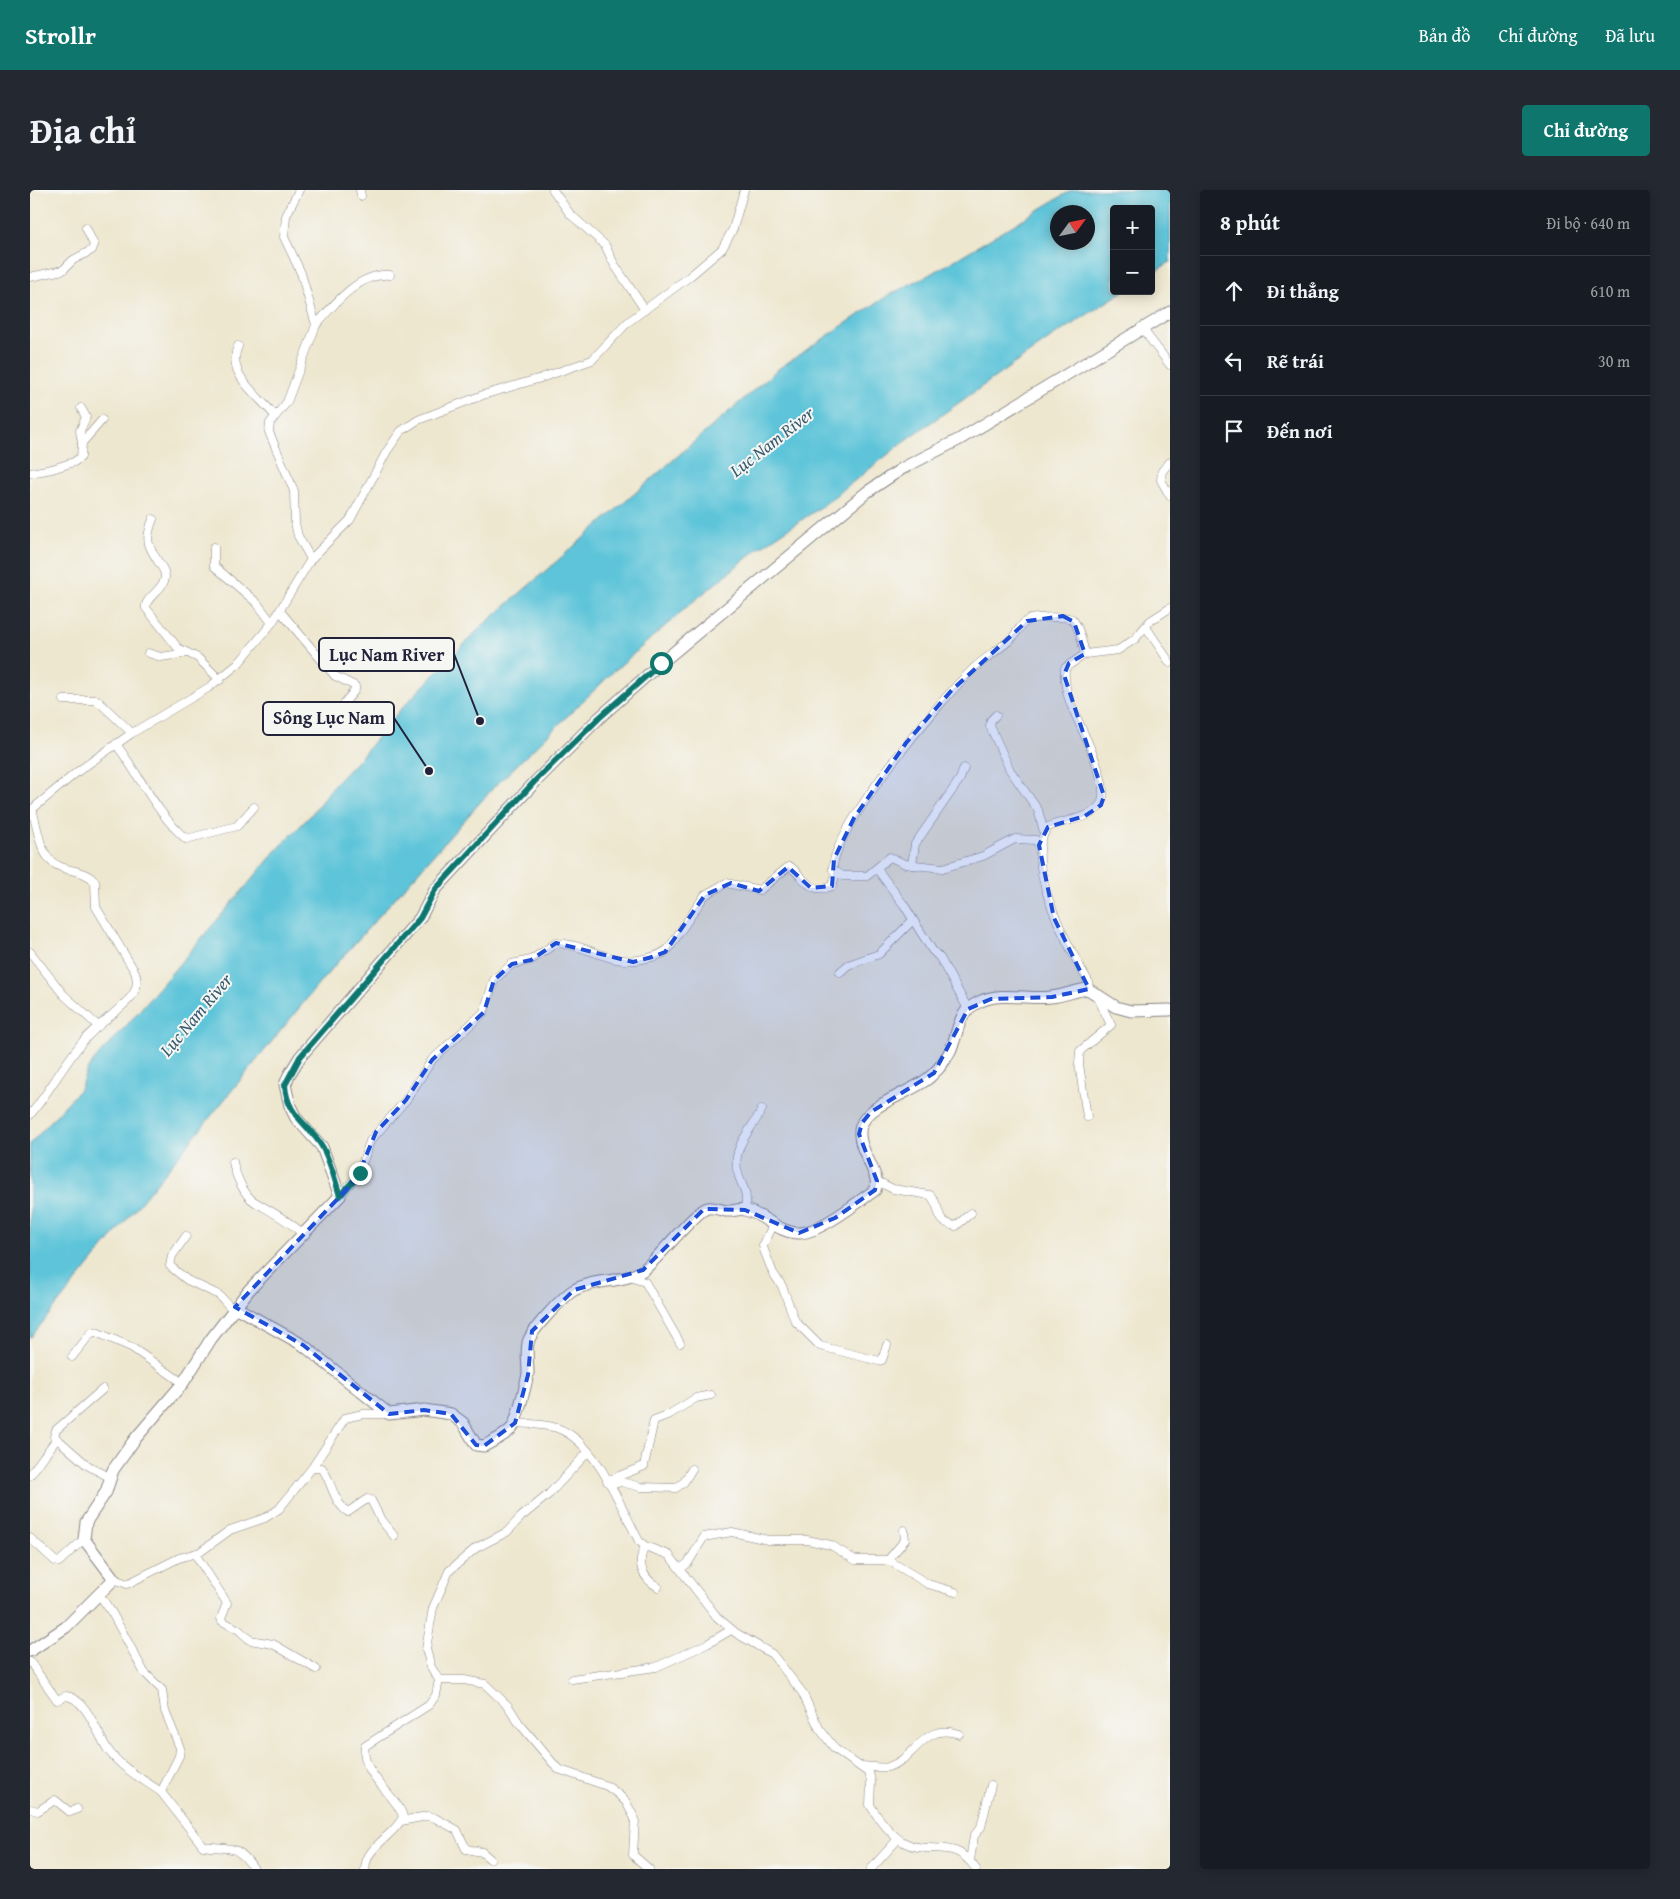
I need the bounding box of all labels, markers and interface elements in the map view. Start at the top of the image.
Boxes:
text: Strollr [25,18,96,53]
text: Bản đồ [1419,22,1470,49]
text: Chỉ đường [1498,22,1577,49]
text: Đã lưu [1605,22,1655,49]
text: Địa chỉ [30,105,136,156]
button: Chỉ đường [1522,105,1650,156]
north arrow [1050,205,1095,250]
map controls [1110,205,1155,295]
button: + [1110,205,1155,250]
text: 8 phút [1220,207,1280,238]
text: Đi bộ · 640 m [1546,211,1630,235]
button: − [1110,250,1155,295]
icon: ahead [1220,277,1248,305]
text: Đi thẳng [1267,277,1339,305]
text: 610 m [1590,279,1630,303]
icon: left [1220,347,1248,375]
text: Rẽ trái [1267,347,1324,375]
text: 30 m [1598,349,1630,373]
water label: Lục Nam River [723,399,821,484]
icon: arrive [1220,417,1248,445]
text: Đến nơi [1267,417,1333,445]
callout: Lục Nam River [319,638,454,671]
text: Lục Nam River [329,641,445,668]
route start [650,652,673,675]
callout: Sông Lục Nam [263,702,394,735]
text: Sông Lục Nam [273,704,385,731]
water label: Lục Nam River [152,966,239,1063]
route end [349,1162,372,1185]

